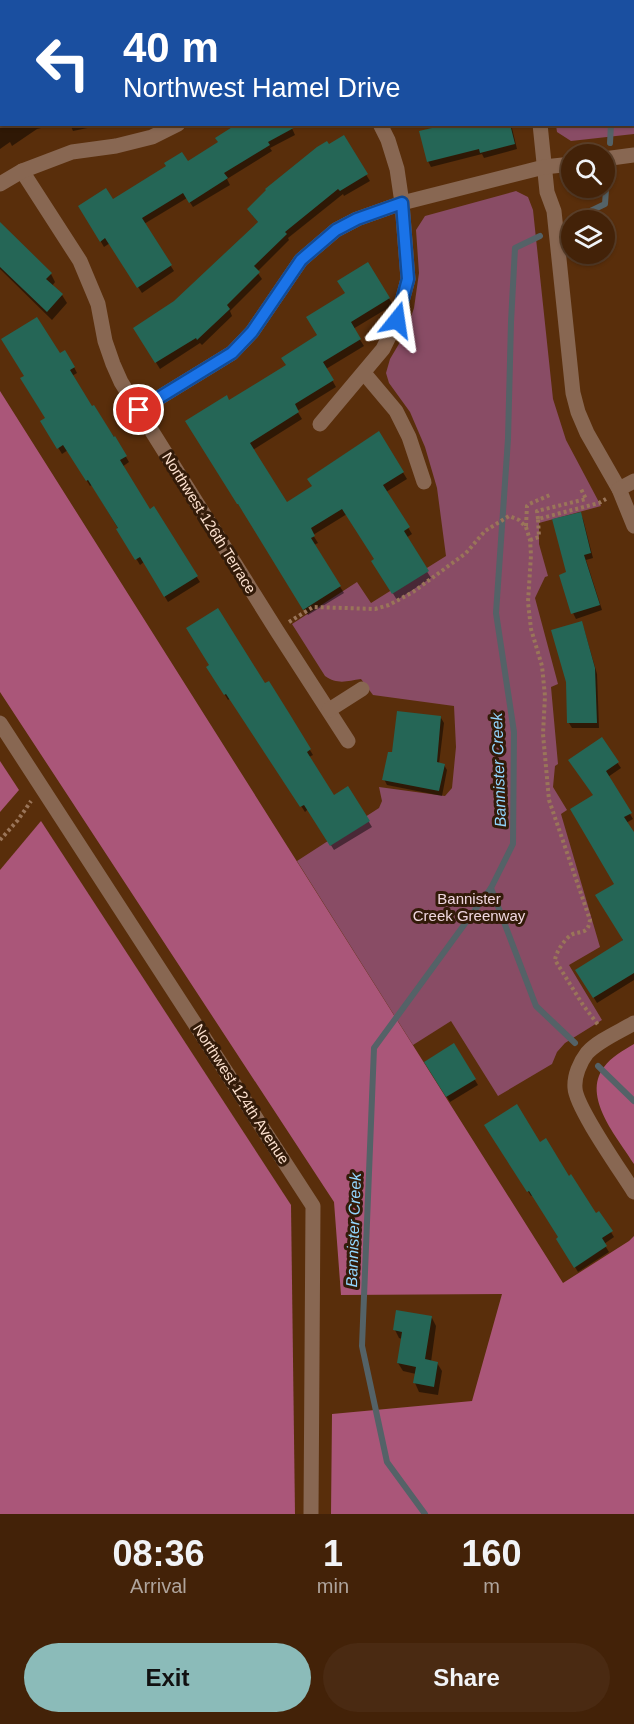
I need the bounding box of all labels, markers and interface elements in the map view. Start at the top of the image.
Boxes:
icon: left [24,24,102,102]
text: 40 m [123,24,219,71]
text: Northwest Hamel Drive [123,73,401,103]
map controls [561,144,615,264]
button: search [561,144,615,198]
button: layers [561,210,615,264]
position arrow [365,288,429,352]
pin [113,384,164,435]
icon: arrive [122,393,155,426]
street label: Northwest 126th Terrace [159,449,260,596]
water label: Bannister Creek [488,711,509,828]
park label: Bannister Creek Greenway [413,890,526,924]
street label: Northwest 124th Avenue [190,1021,293,1167]
water label: Bannister Creek [343,1171,364,1288]
text: 08:36 [112,1533,204,1574]
text: 1 [323,1533,343,1574]
text: 160 [461,1533,522,1574]
text: Arrival [130,1575,187,1597]
text: min [317,1575,349,1597]
text: m [483,1575,500,1597]
button: Exit [24,1643,311,1712]
button: Share [323,1643,610,1712]

